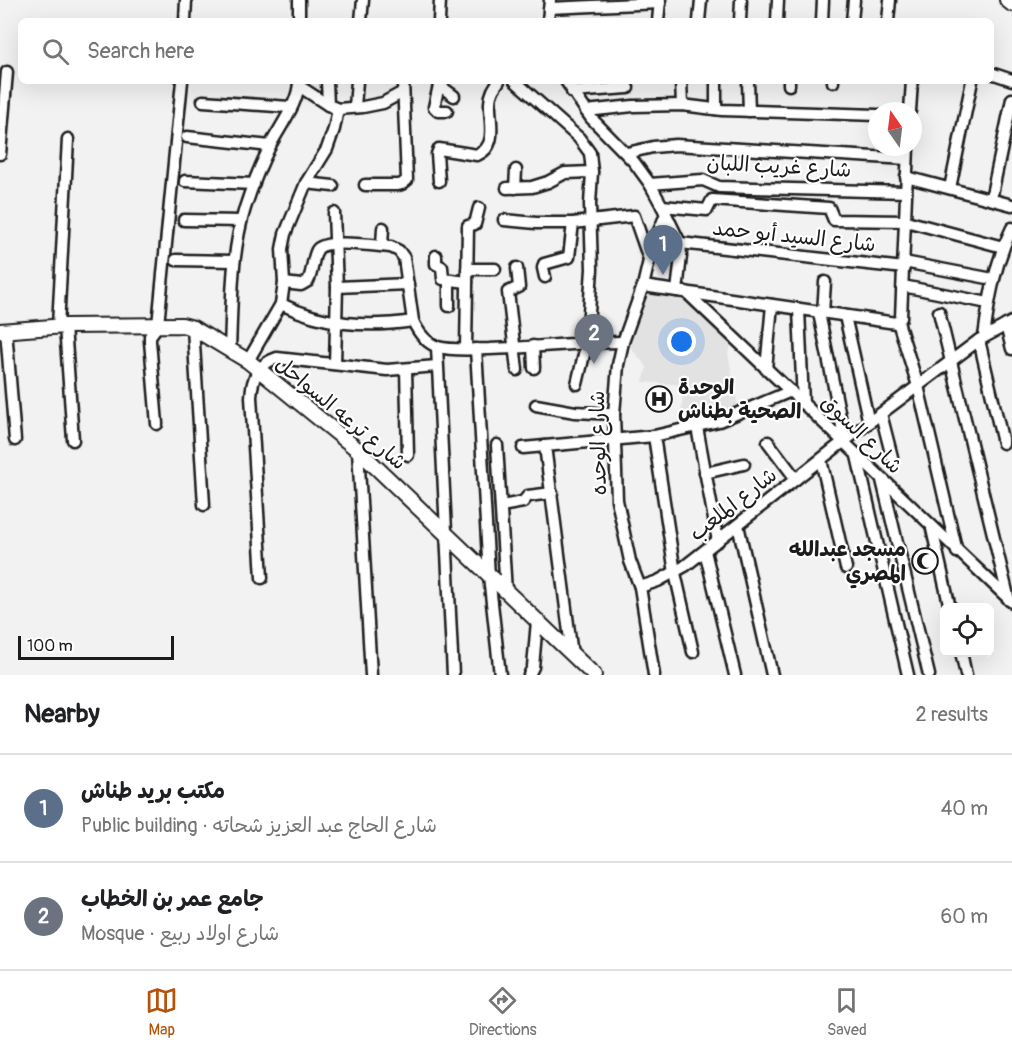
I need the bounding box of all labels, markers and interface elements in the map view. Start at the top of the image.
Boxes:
search box [18,18,994,84]
icon: search [39,35,72,68]
text: Search here [87,37,194,65]
north arrow [868,102,922,156]
street label: شارع غريب اللبان [706,149,852,185]
street label: شارع السيد أبو حمد [711,214,877,259]
pin: 1 [644,226,682,275]
pin: 2 [574,314,614,364]
your location [667,327,696,356]
street label: شارع ترعه السواحل [269,351,412,477]
place label: الوحدة الصحية بطناش [678,374,801,425]
hospital icon: الوحدة الصحية بطناش [644,384,674,414]
street label: شارع السوق [814,389,908,481]
street label: شارع الوحده [584,390,614,496]
street label: شارع الملعب [684,462,783,548]
place label: مسجد عبدالله المصري [789,536,906,589]
mosque icon: مسجد عبدالله المصري [910,546,940,576]
map controls [940,603,994,657]
button: locate [940,603,994,657]
scale bar [18,633,174,660]
text: 100 m [27,636,73,656]
text: Nearby [24,698,100,730]
text: 2 results [916,702,988,727]
text: مكتب بريد طناش [81,777,225,805]
text: 1 [40,796,47,821]
text: 40 m [941,796,988,821]
text: Public building · شارع الحاج عبد العزيز شحاته [81,813,437,838]
text: جامع عمر بن الخطاب [81,885,264,913]
text: 2 [38,904,49,929]
text: 60 m [941,904,988,929]
text: Mosque · شارع اولاد ربيع [81,921,279,946]
tab: Map [145,984,178,1040]
tab: Directions [469,984,537,1040]
tab: Saved [827,984,867,1040]

